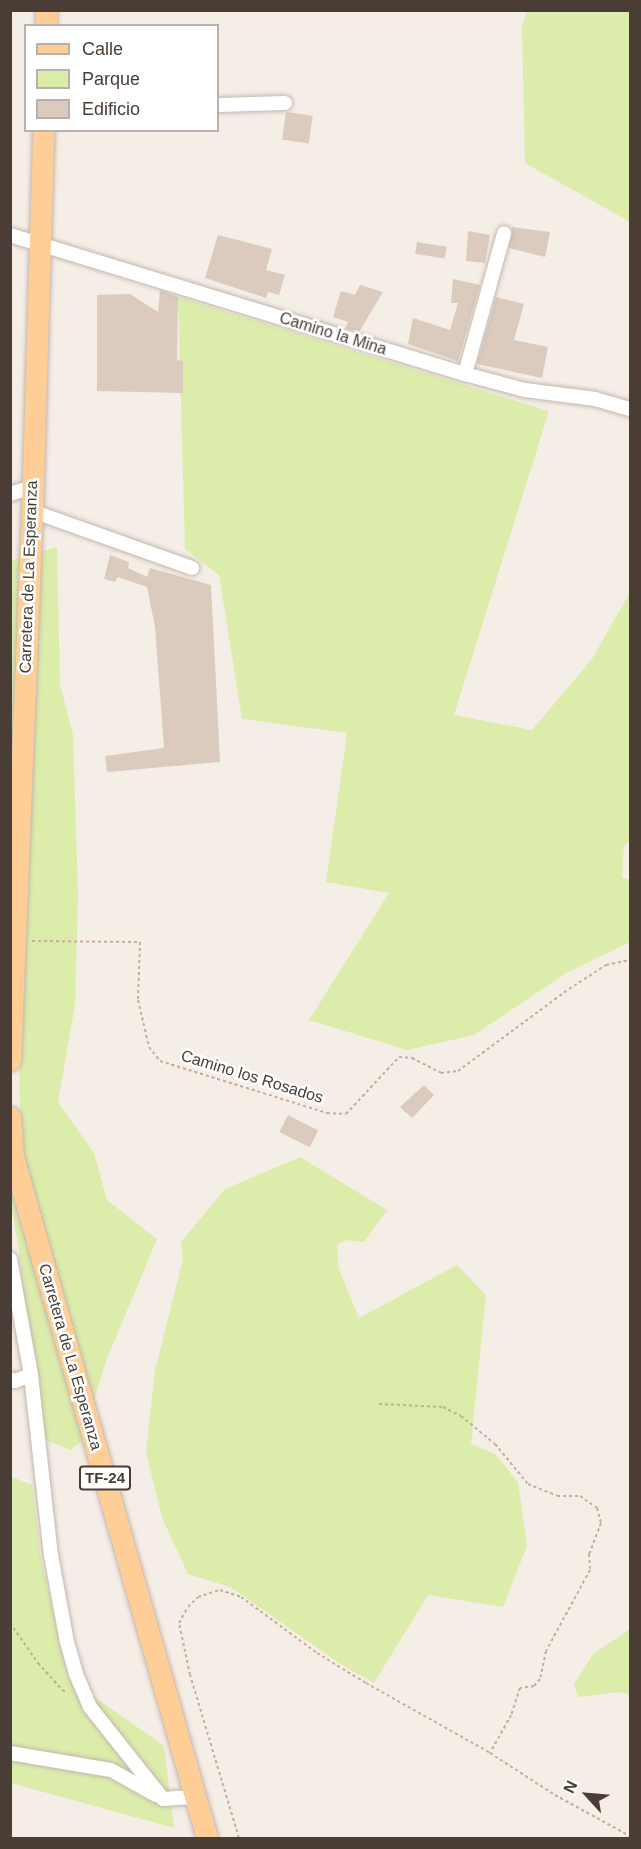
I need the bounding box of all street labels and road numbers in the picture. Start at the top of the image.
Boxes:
street label: Camino la Mina [277,309,389,359]
street label: Carretera de La Esperanza [16,480,42,674]
street label: Camino los Rosados [179,1046,325,1108]
street label: Carretera de La Esperanza [34,1262,106,1452]
road number: TF-24 [78,1466,132,1490]

